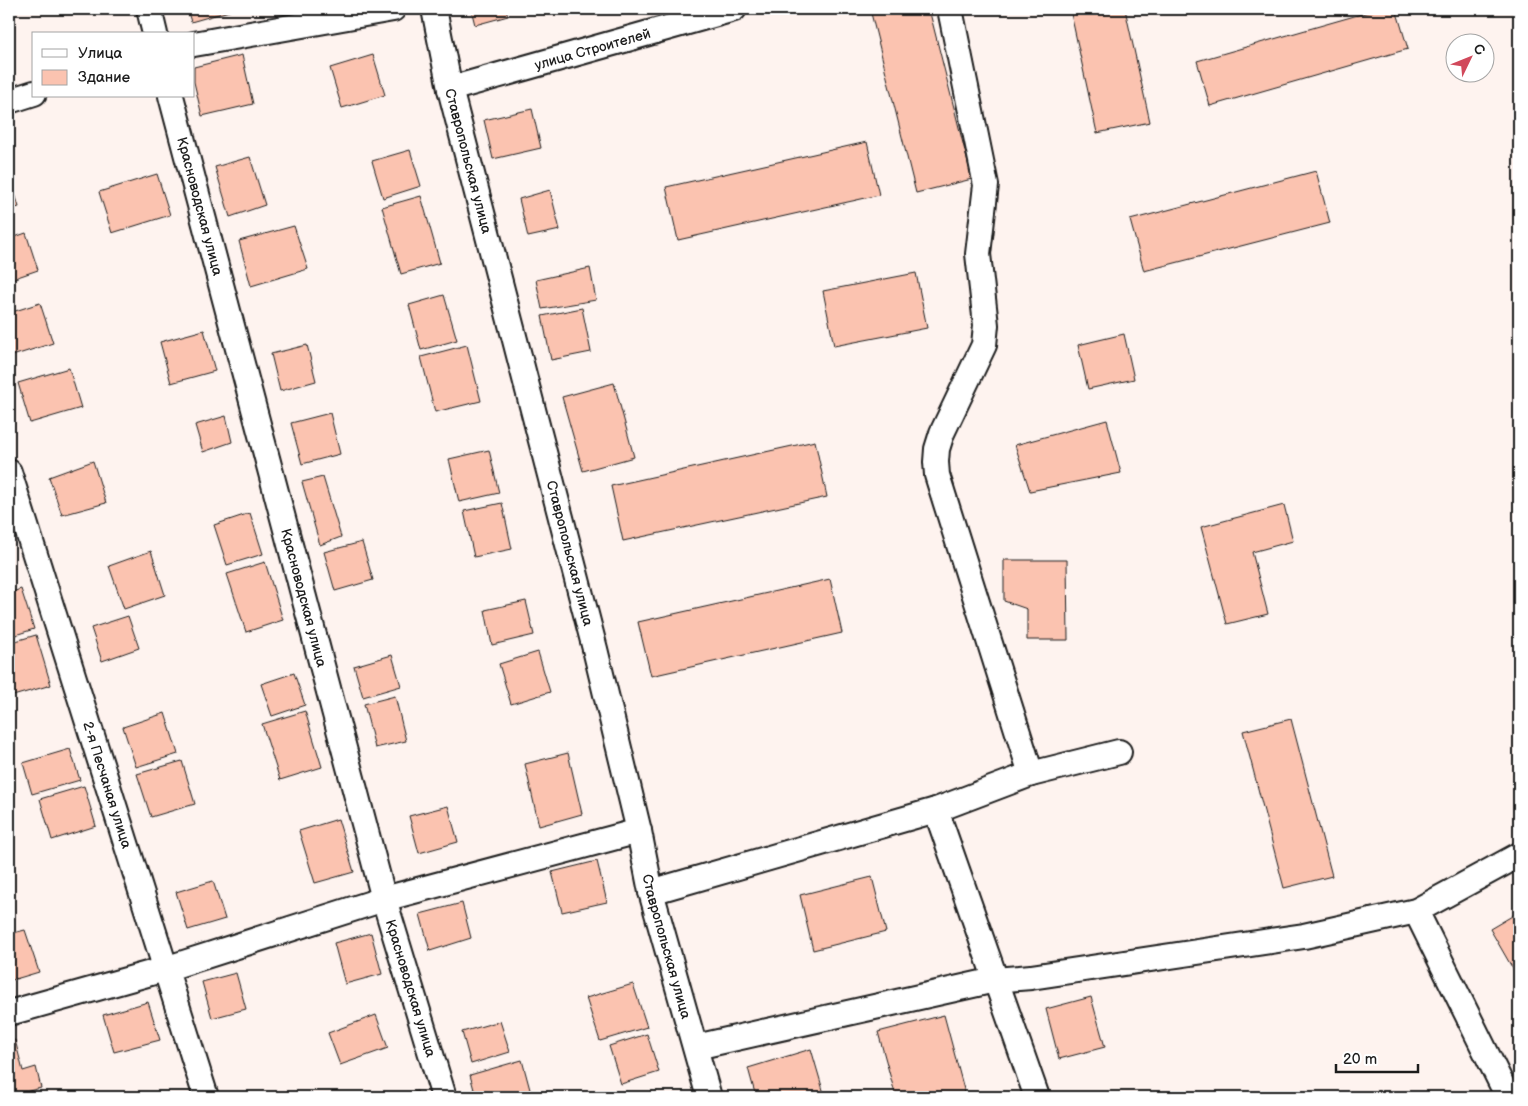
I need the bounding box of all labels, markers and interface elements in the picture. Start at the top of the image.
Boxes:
street label: улица Строителей [533,25,652,74]
legend [32,32,195,98]
north arrow [1446,32,1496,82]
text: С [1470,40,1489,59]
text: Улица [78,44,123,63]
text: Здание [78,68,130,87]
street label: Ставропольская улица [441,87,495,236]
street label: Красноводская улица [173,135,226,278]
street label: Ставропольская улица [543,479,597,628]
street label: Красноводская улица [277,527,330,670]
street label: 2-я Песчаная улица [79,719,135,851]
street label: Ставропольская улица [639,873,695,1021]
street label: Красноводская улица [382,918,440,1060]
scale bar [1336,1041,1418,1073]
text: 20 m [1343,1050,1377,1069]

